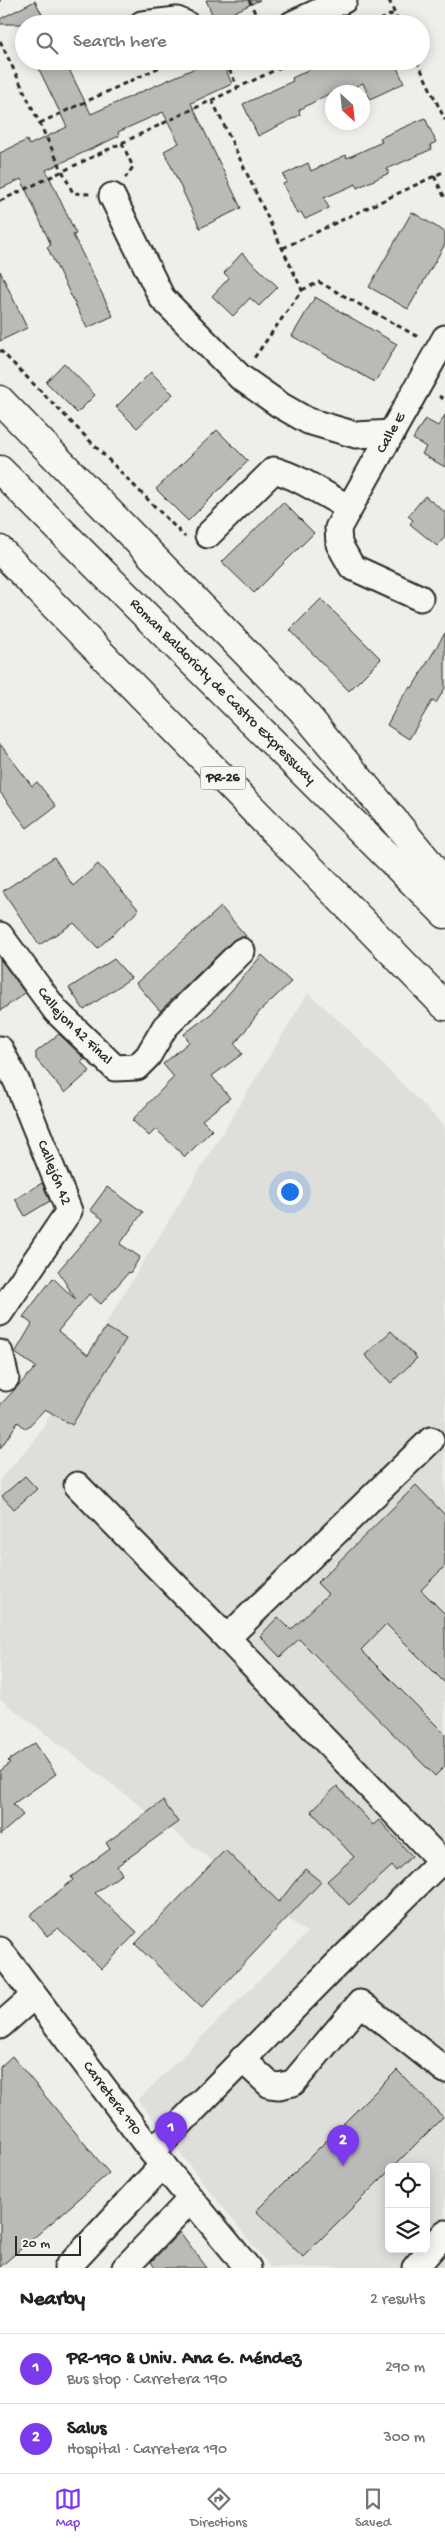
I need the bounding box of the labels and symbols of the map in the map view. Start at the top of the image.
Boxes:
north arrow [325,85,370,130]
street label: Calle E [373,409,410,457]
street label: Roman Baldorioty de Castro Expressway [125,595,320,789]
road number: PR-26 [200,766,246,790]
street label: Callejon 42 Final [33,984,116,1069]
street label: Callejón 42 [32,1138,75,1208]
your location [277,1179,303,1205]
street label: Carretera 190 [78,2058,146,2140]
pin: 1 [155,2112,187,2153]
pin: 2 [327,2125,359,2166]
scale bar [15,2233,81,2256]

